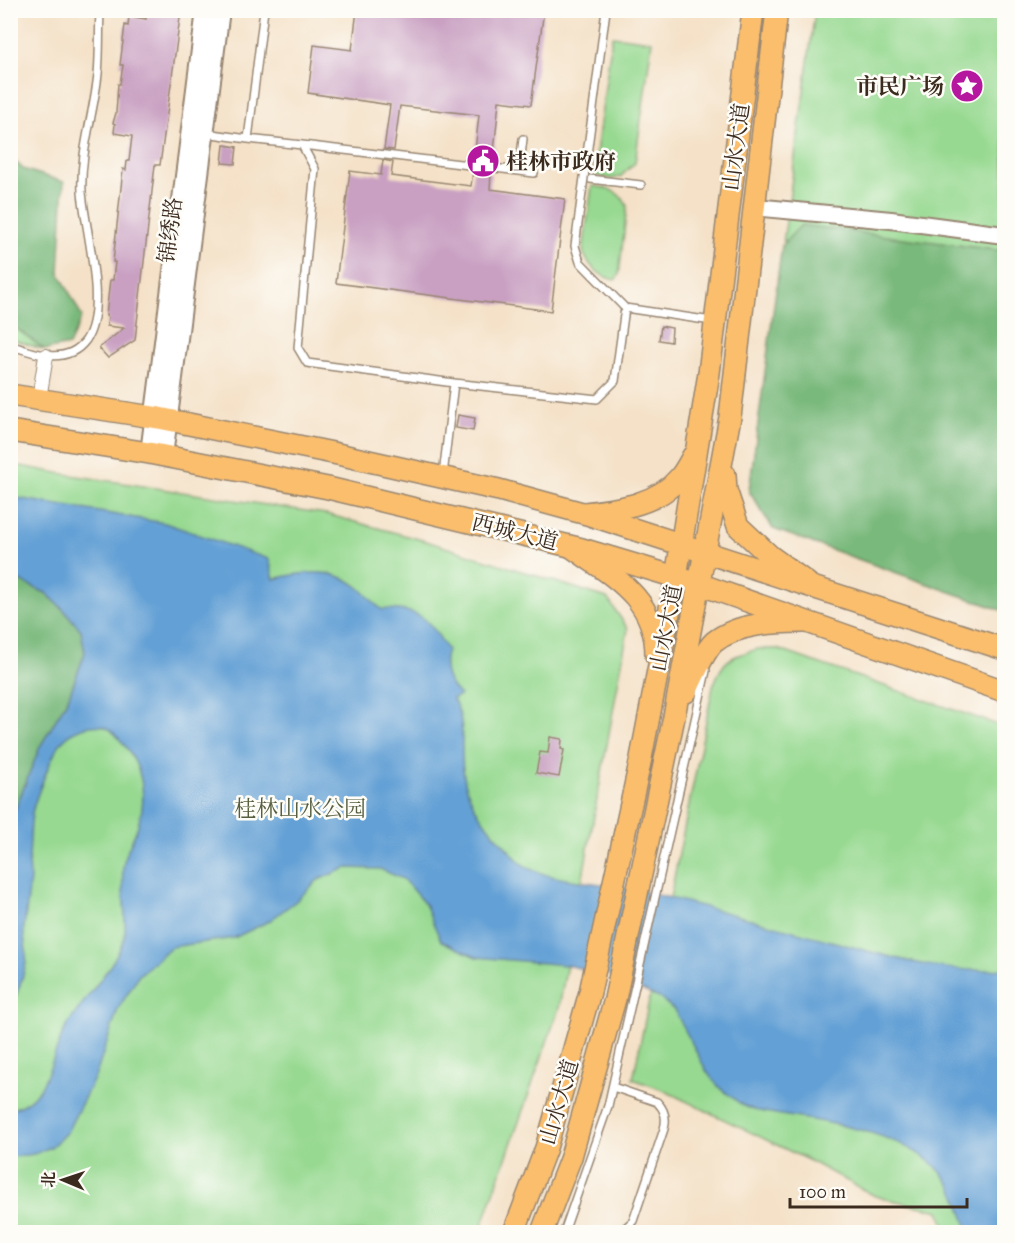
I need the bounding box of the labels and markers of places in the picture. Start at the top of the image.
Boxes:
place icon: 市民广场 [949,68,985,104]
place label: 市民广场 [856,73,944,100]
public building icon: 桂林市政府 [465,143,501,179]
place label: 桂林市政府 [506,148,616,175]

